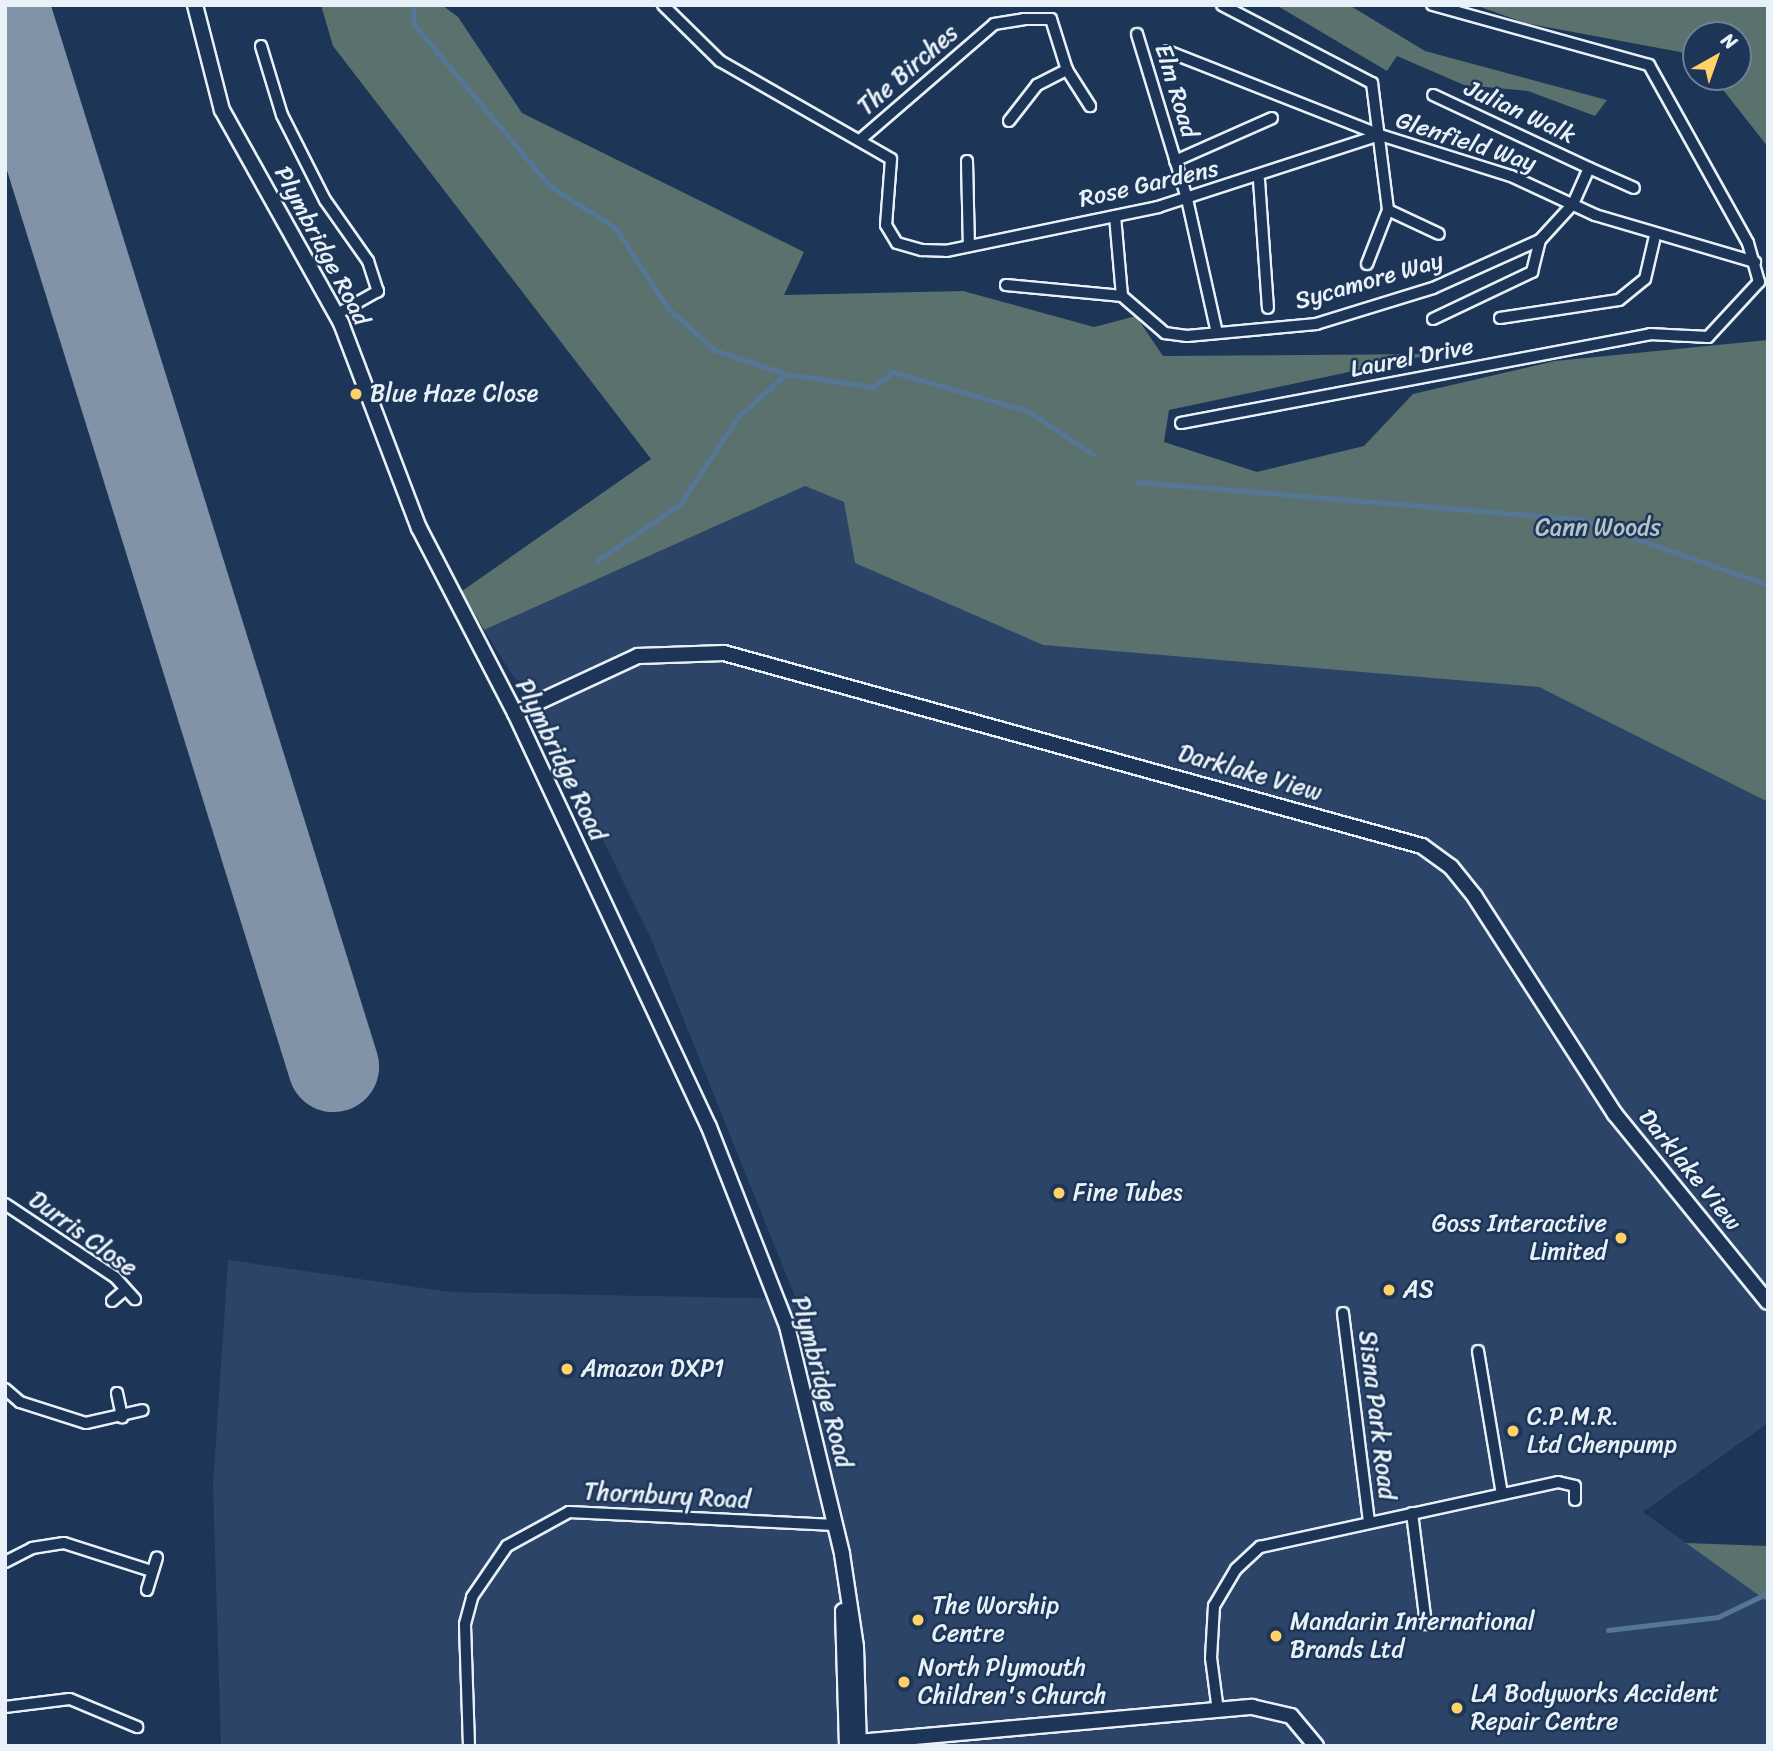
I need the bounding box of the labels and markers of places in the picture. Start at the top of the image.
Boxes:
place label: Blue Haze Close [370,380,540,408]
marker: Blue Haze Close [348,386,364,402]
place label: Fine Tubes [1073,1179,1185,1207]
marker: Fine Tubes [1051,1185,1067,1201]
place label: Goss Interactive Limited [1432,1210,1607,1266]
marker: Goss Interactive Limited [1613,1230,1629,1246]
place label: AS [1403,1276,1434,1304]
marker: AS [1381,1282,1397,1298]
place label: Amazon DXP1 [581,1355,724,1383]
marker: Amazon DXP1 [559,1361,575,1377]
place label: C.P.M.R. Ltd Chenpump [1527,1403,1677,1459]
marker: C.P.M.R. Ltd Chenpump [1505,1423,1521,1439]
place label: The Worship Centre [932,1592,1060,1648]
place label: Mandarin International Brands Ltd [1290,1608,1536,1664]
marker: The Worship Centre [910,1612,926,1628]
marker: Mandarin International Brands Ltd [1268,1628,1284,1644]
place label: North Plymouth Children's Church [918,1654,1107,1710]
marker: North Plymouth Children's Church [896,1674,912,1690]
place label: LA Bodyworks Accident Repair Centre [1471,1680,1719,1736]
marker: LA Bodyworks Accident Repair Centre [1449,1700,1465,1716]

